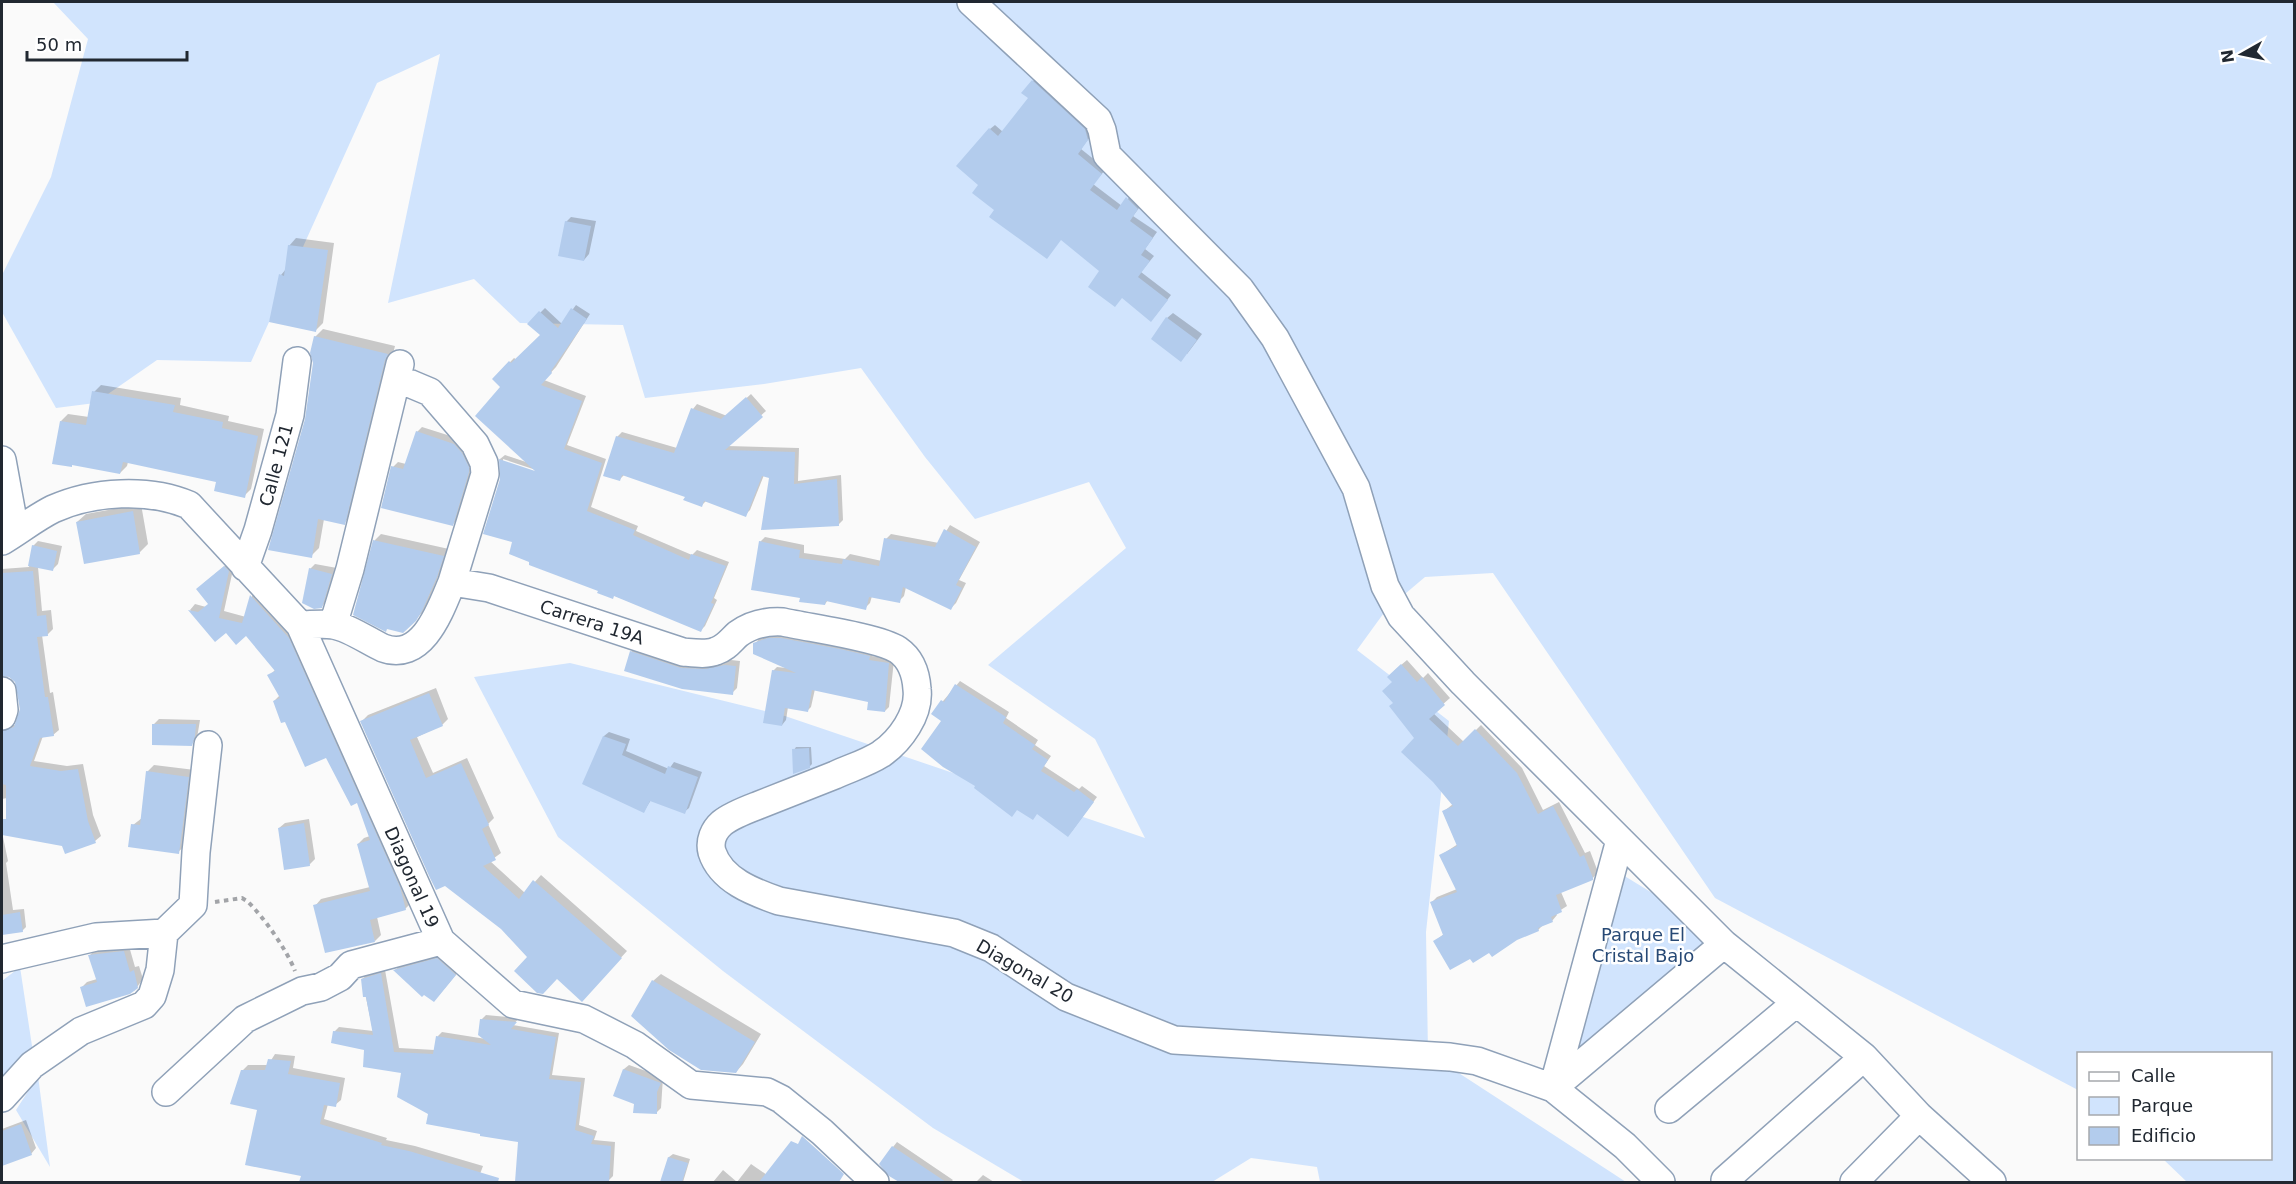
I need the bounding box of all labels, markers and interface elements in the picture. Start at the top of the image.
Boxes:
scale bar [27,24,188,62]
north arrow [2212,24,2272,84]
text: 50 m [36,34,82,55]
text: N [2217,48,2238,64]
street label: Calle 121 [255,421,297,509]
street label: Carrera 19A [537,595,647,649]
street label: Diagonal 19 [380,823,444,931]
park label: Parque El Cristal Bajo [1592,924,1694,966]
street label: Diagonal 20 [973,935,1077,1007]
legend [2077,1052,2272,1160]
text: Calle [2131,1065,2176,1086]
text: Parque [2131,1095,2193,1116]
text: Edificio [2131,1125,2196,1146]

